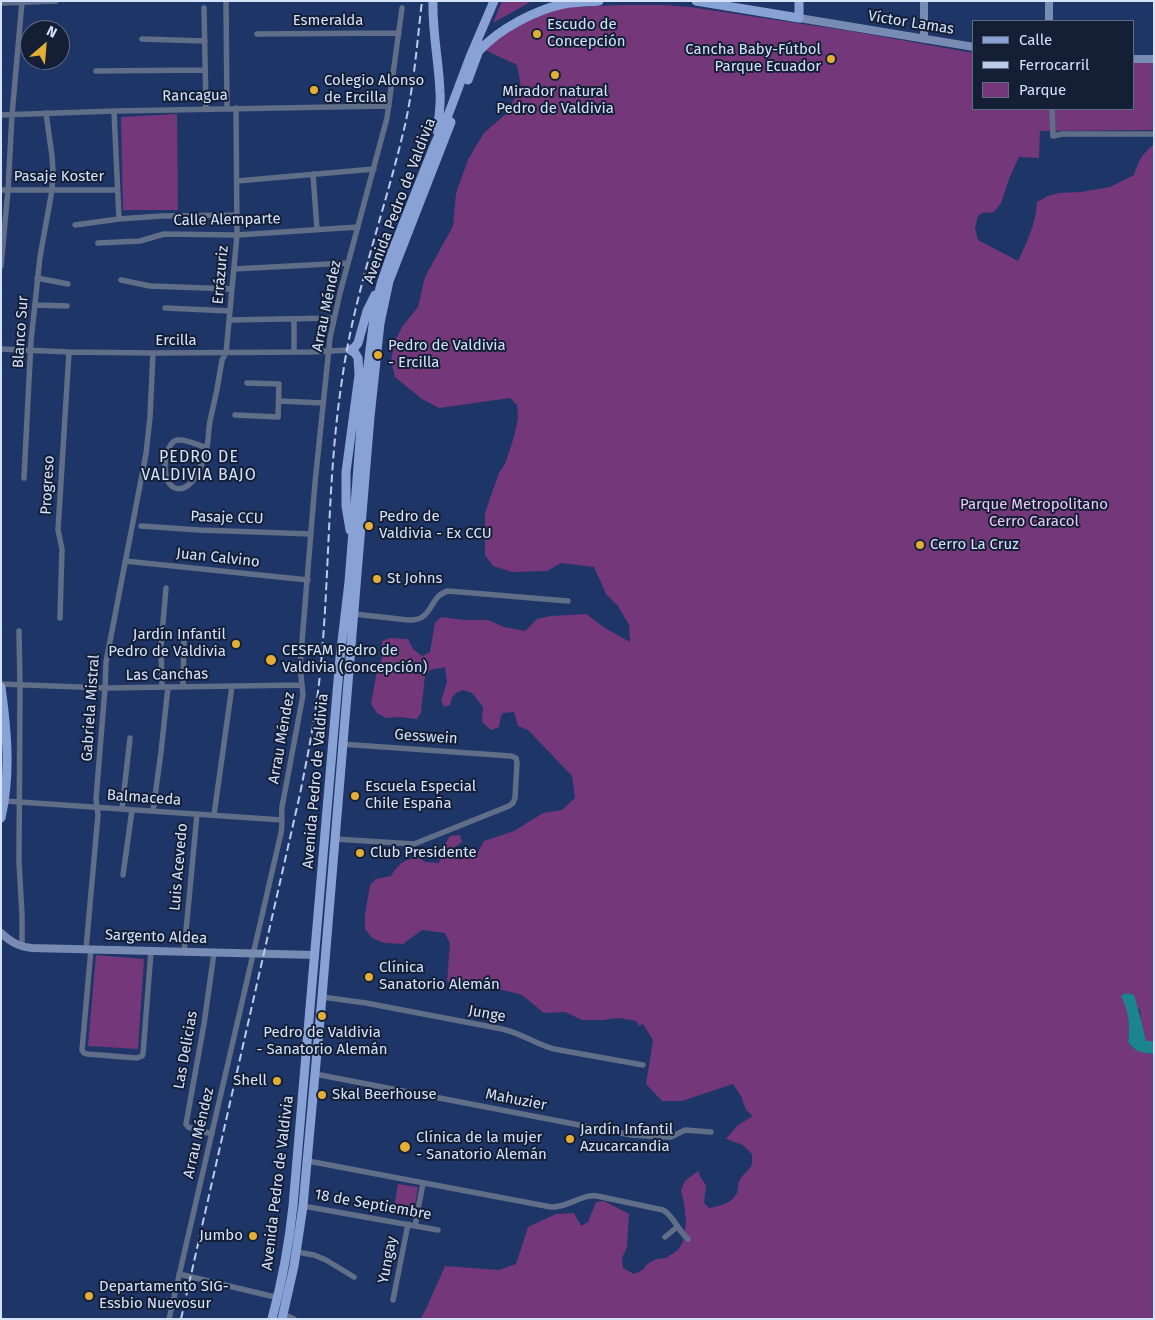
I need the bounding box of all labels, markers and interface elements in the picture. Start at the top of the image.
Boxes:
street label: Víctor Lamas [867,7,955,39]
street label: Esmeralda [293,12,363,30]
place label: Escudo de Concepción [547,16,626,51]
north arrow [20,20,70,70]
legend [972,20,1135,110]
text: N [44,22,60,42]
marker: Escudo de Concepción [531,28,543,40]
text: Calle [1019,31,1052,49]
place label: Cancha Baby-Fútbol Parque Ecuador [685,41,821,76]
marker: Cancha Baby-Fútbol Parque Ecuador [825,53,837,65]
text: Ferrocarril [1019,56,1089,74]
marker: Mirador natural Pedro de Valdivia [549,69,561,81]
place label: Colegio Alonso de Ercilla [324,72,424,107]
text: Parque [1019,81,1066,99]
place label: Mirador natural Pedro de Valdivia [496,83,614,118]
marker: Colegio Alonso de Ercilla [308,84,320,96]
street label: Rancagua [162,86,228,106]
street label: Avenida Pedro de Valdivia [360,116,440,286]
street label: Pasaje Koster [14,168,104,186]
street label: Calle Alemparte [173,210,281,230]
street label: Errázuriz [209,245,233,305]
street label: Arrau Méndez [309,259,345,353]
street label: Blanco Sur [9,295,33,369]
street label: Ercilla [155,332,197,350]
place label: Pedro de Valdivia - Ercilla [388,337,506,372]
marker: Pedro de Valdivia - Ercilla [372,349,384,361]
district label: PEDRO DE VALDIVIA BAJO [140,448,258,486]
street label: Progreso [37,455,59,515]
park label: Parque Metropolitano Cerro Caracol [960,496,1108,531]
street label: Pasaje CCU [190,508,264,528]
place label: Pedro de Valdivia - Ex CCU [379,508,492,543]
marker: Pedro de Valdivia - Ex CCU [363,520,375,532]
place label: Cerro La Cruz [930,536,1019,554]
marker: Cerro La Cruz [914,539,926,551]
street label: Juan Calvino [175,545,261,571]
place label: St Johns [387,570,442,588]
marker: St Johns [371,573,383,585]
place label: Jardín Infantil Pedro de Valdivia [108,626,226,661]
marker: Jardín Infantil Pedro de Valdivia [230,638,242,650]
place label: CESFAM Pedro de Valdivia (Concepción) [282,642,427,677]
marker: CESFAM Pedro de Valdivia (Concepción) [264,653,278,667]
street label: Gabriela Mistral [78,654,104,762]
street label: Las Canchas [126,665,208,685]
street label: Arrau Méndez [265,691,299,785]
street label: Avenida Pedro de Valdivia [299,693,333,869]
street label: Gesswein [394,726,458,748]
place label: Escuela Especial Chile España [365,778,476,813]
street label: Balmaceda [106,786,182,810]
marker: Escuela Especial Chile España [349,790,361,802]
street label: Luis Acevedo [166,822,192,912]
place label: Club Presidente [370,844,477,862]
marker: Club Presidente [354,847,366,859]
street label: Sargento Aldea [105,926,207,948]
place label: Clínica Sanatorio Alemán [379,959,500,994]
marker: Clínica Sanatorio Alemán [363,971,375,983]
street label: Junge [467,1002,507,1026]
street label: Las Delicias [170,1009,202,1091]
marker: Pedro de Valdivia - Sanatorio Alemán [316,1010,328,1022]
place label: Pedro de Valdivia - Sanatorio Alemán [257,1024,387,1059]
place label: Shell [233,1072,267,1090]
marker: Shell [271,1075,283,1087]
street label: Mahuzier [484,1085,548,1115]
street label: Arrau Méndez [180,1086,218,1180]
place label: Skal Beerhouse [332,1086,437,1104]
marker: Skal Beerhouse [316,1089,328,1101]
street label: Avenida Pedro de Valdivia [258,1095,298,1271]
place label: Jardín Infantil Azucarcandia [580,1121,673,1156]
place label: Clínica de la mujer - Sanatorio Alemán [416,1129,547,1164]
marker: Jardín Infantil Azucarcandia [564,1133,576,1145]
marker: Clínica de la mujer - Sanatorio Alemán [398,1140,412,1154]
street label: 18 de Septiembre [313,1186,433,1224]
place label: Jumbo [199,1227,243,1245]
marker: Jumbo [247,1230,259,1242]
street label: Yungay [375,1235,401,1285]
place label: Departamento SIG- Essbio Nuevosur [99,1278,229,1313]
marker: Departamento SIG- Essbio Nuevosur [83,1290,95,1302]

